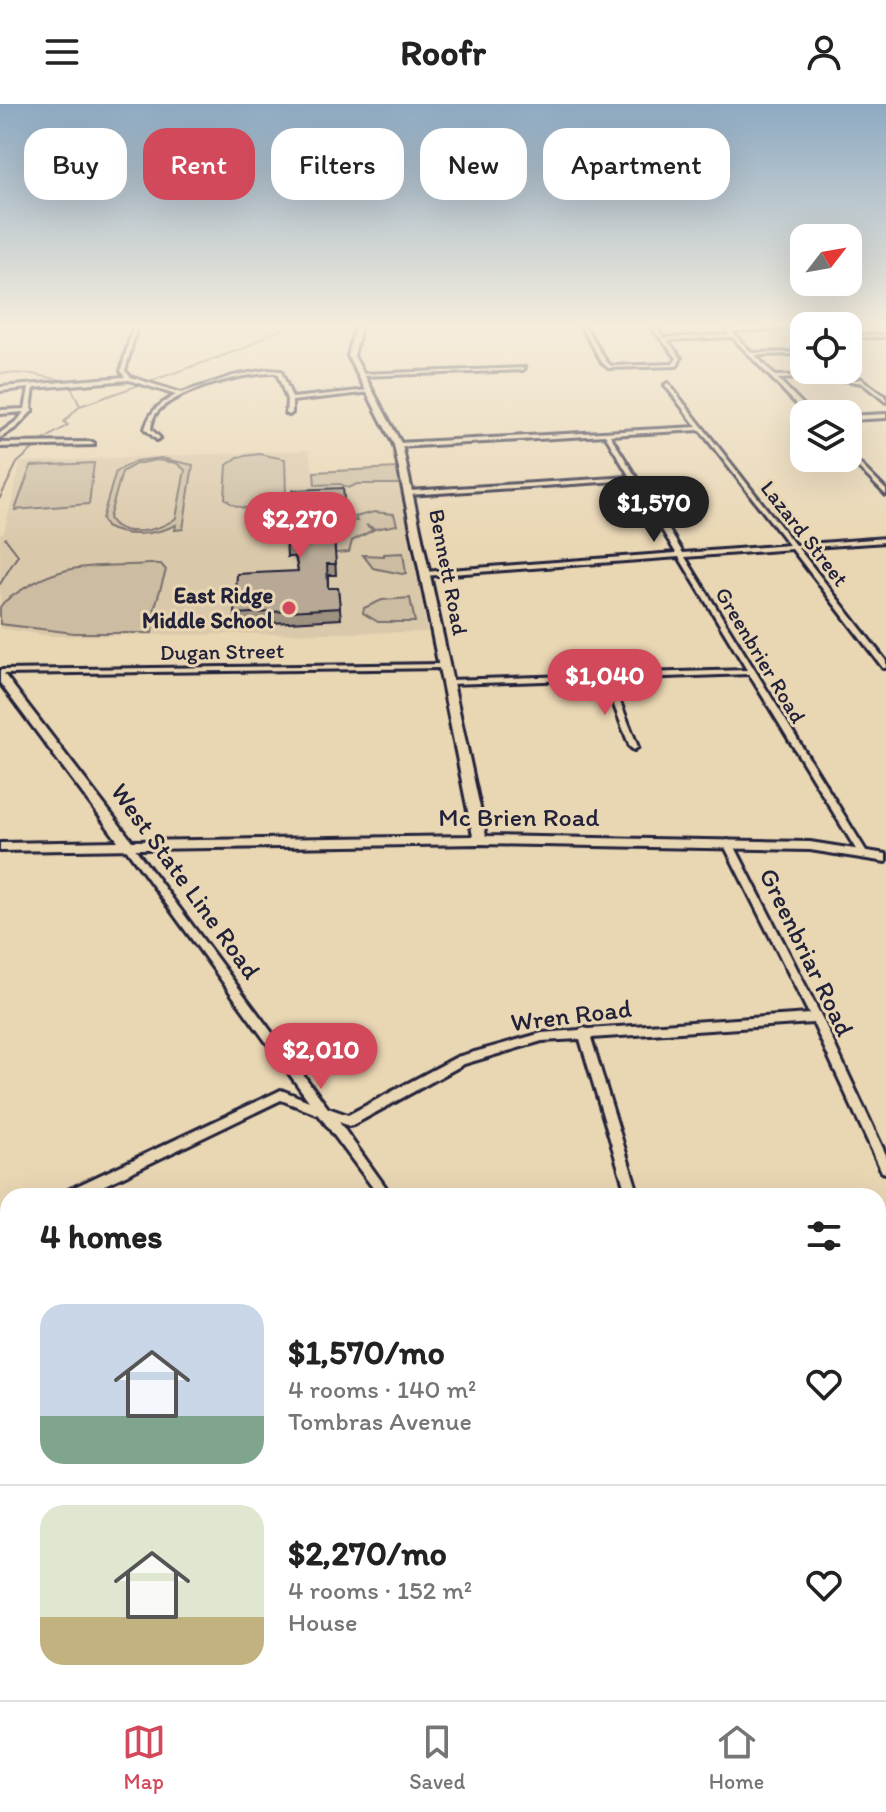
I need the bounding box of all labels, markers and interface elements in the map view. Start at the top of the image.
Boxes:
icon: menu [40,30,84,74]
icon: person [802,30,846,74]
text: Roofr [400,31,486,74]
chip: Buy [24,128,127,200]
chip: Rent [143,128,255,200]
chip: Filters [271,128,404,200]
chip: New [420,128,527,200]
chip: Apartment [543,128,730,200]
north arrow [790,224,862,296]
map controls [790,224,862,472]
button: locate [790,312,862,384]
button: layers [790,400,862,472]
street label: Lazard Street [755,475,854,592]
pin: $1,570 [589,476,719,544]
text: $1,570 [617,486,691,518]
pin: $2,270 [235,492,365,560]
text: $2,270 [262,502,338,534]
street label: Bennett Road [423,507,474,637]
place label: East Ridge Middle School [142,582,274,634]
street label: Greenbrier Road [709,582,812,728]
marker: East Ridge Middle School [280,599,298,617]
street label: Dugan Street [160,637,284,666]
pin: $1,040 [540,649,670,717]
text: $1,040 [565,659,645,691]
street label: West State Line Road [104,777,268,985]
street label: Mc Brien Road [438,801,600,833]
street label: Greenbriar Road [752,863,862,1041]
street label: Wren Road [509,992,633,1038]
pin: $2,010 [256,1023,386,1091]
text: $2,010 [282,1033,360,1065]
icon: filters [802,1214,846,1258]
text: 4 homes [40,1216,163,1257]
text: $1,570/mo [288,1332,445,1373]
icon: home [104,1336,200,1432]
icon: heart [802,1362,846,1406]
text: 4 rooms · 140 m² [288,1373,476,1405]
text: Tombras Avenue [288,1405,472,1437]
text: $2,270/mo [288,1533,447,1574]
icon: home [104,1537,200,1633]
icon: heart [802,1563,846,1607]
text: 4 rooms · 152 m² [288,1574,472,1606]
text: House [288,1606,358,1638]
tab: Map [122,1720,166,1795]
tab: Saved [409,1720,465,1795]
tab: Home [709,1720,764,1795]

